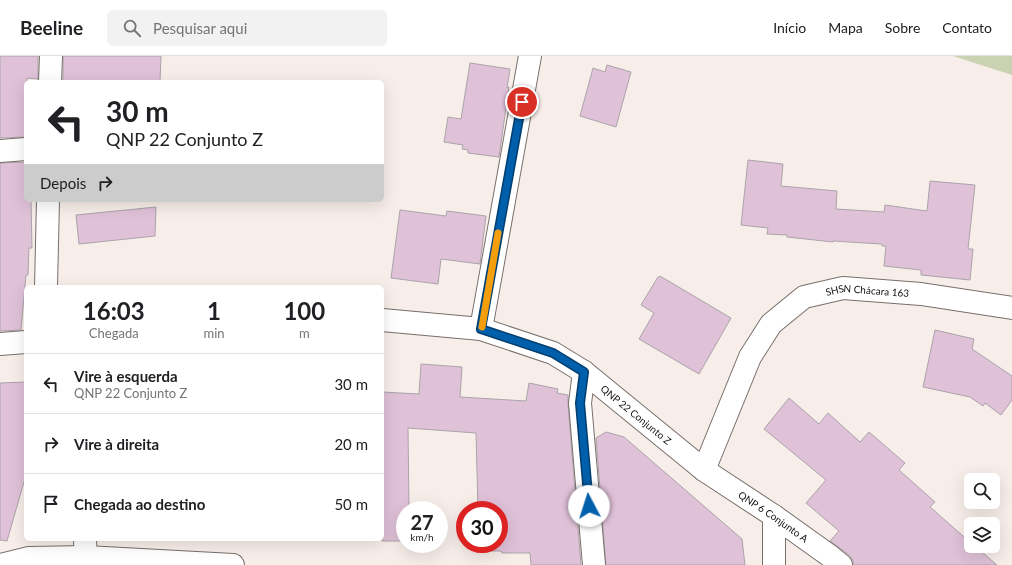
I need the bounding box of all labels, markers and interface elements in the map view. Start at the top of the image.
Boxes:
search box [107,10,387,46]
text: Beeline [20,16,83,39]
icon: search [121,17,143,39]
text: Pesquisar aqui [153,19,247,37]
text: Início [773,19,806,36]
text: Mapa [828,19,863,36]
text: Sobre [885,19,920,36]
text: Contato [942,19,992,36]
pin [505,85,539,119]
icon: arrive [511,91,533,113]
text: 30 m [106,94,169,128]
icon: left [40,96,92,148]
text: QNP 22 Conjunto Z [106,128,263,150]
icon: right [94,172,116,194]
text: Depois [40,174,86,192]
street label: SHSN Chácara 163 [824,282,910,299]
text: 16:03 [83,296,145,325]
text: 1 [207,296,221,325]
text: 100 [283,296,325,325]
text: Chegada [89,325,139,341]
text: min [204,325,225,341]
text: m [299,325,310,341]
text: Vire à esquerda [74,367,178,385]
icon: left [40,373,62,395]
text: 30 m [334,375,368,393]
street label: QNP 22 Conjunto Z [599,382,674,447]
text: QNP 22 Conjunto Z [74,385,187,401]
icon: right [40,433,62,455]
text: Vire à direita [74,435,159,453]
text: 20 m [334,435,368,453]
map controls [964,473,1000,553]
button: search [964,473,1000,509]
position arrow [568,485,610,527]
street label: QNP 6 Conjunto A [736,488,811,545]
icon: arrive [40,493,62,515]
text: Chegada ao destino [74,495,205,513]
text: 50 m [334,495,368,513]
speed limit sign: 30 [456,501,508,553]
text: 27 [410,510,434,534]
button: layers [964,517,1000,553]
text: km/h [410,531,434,543]

